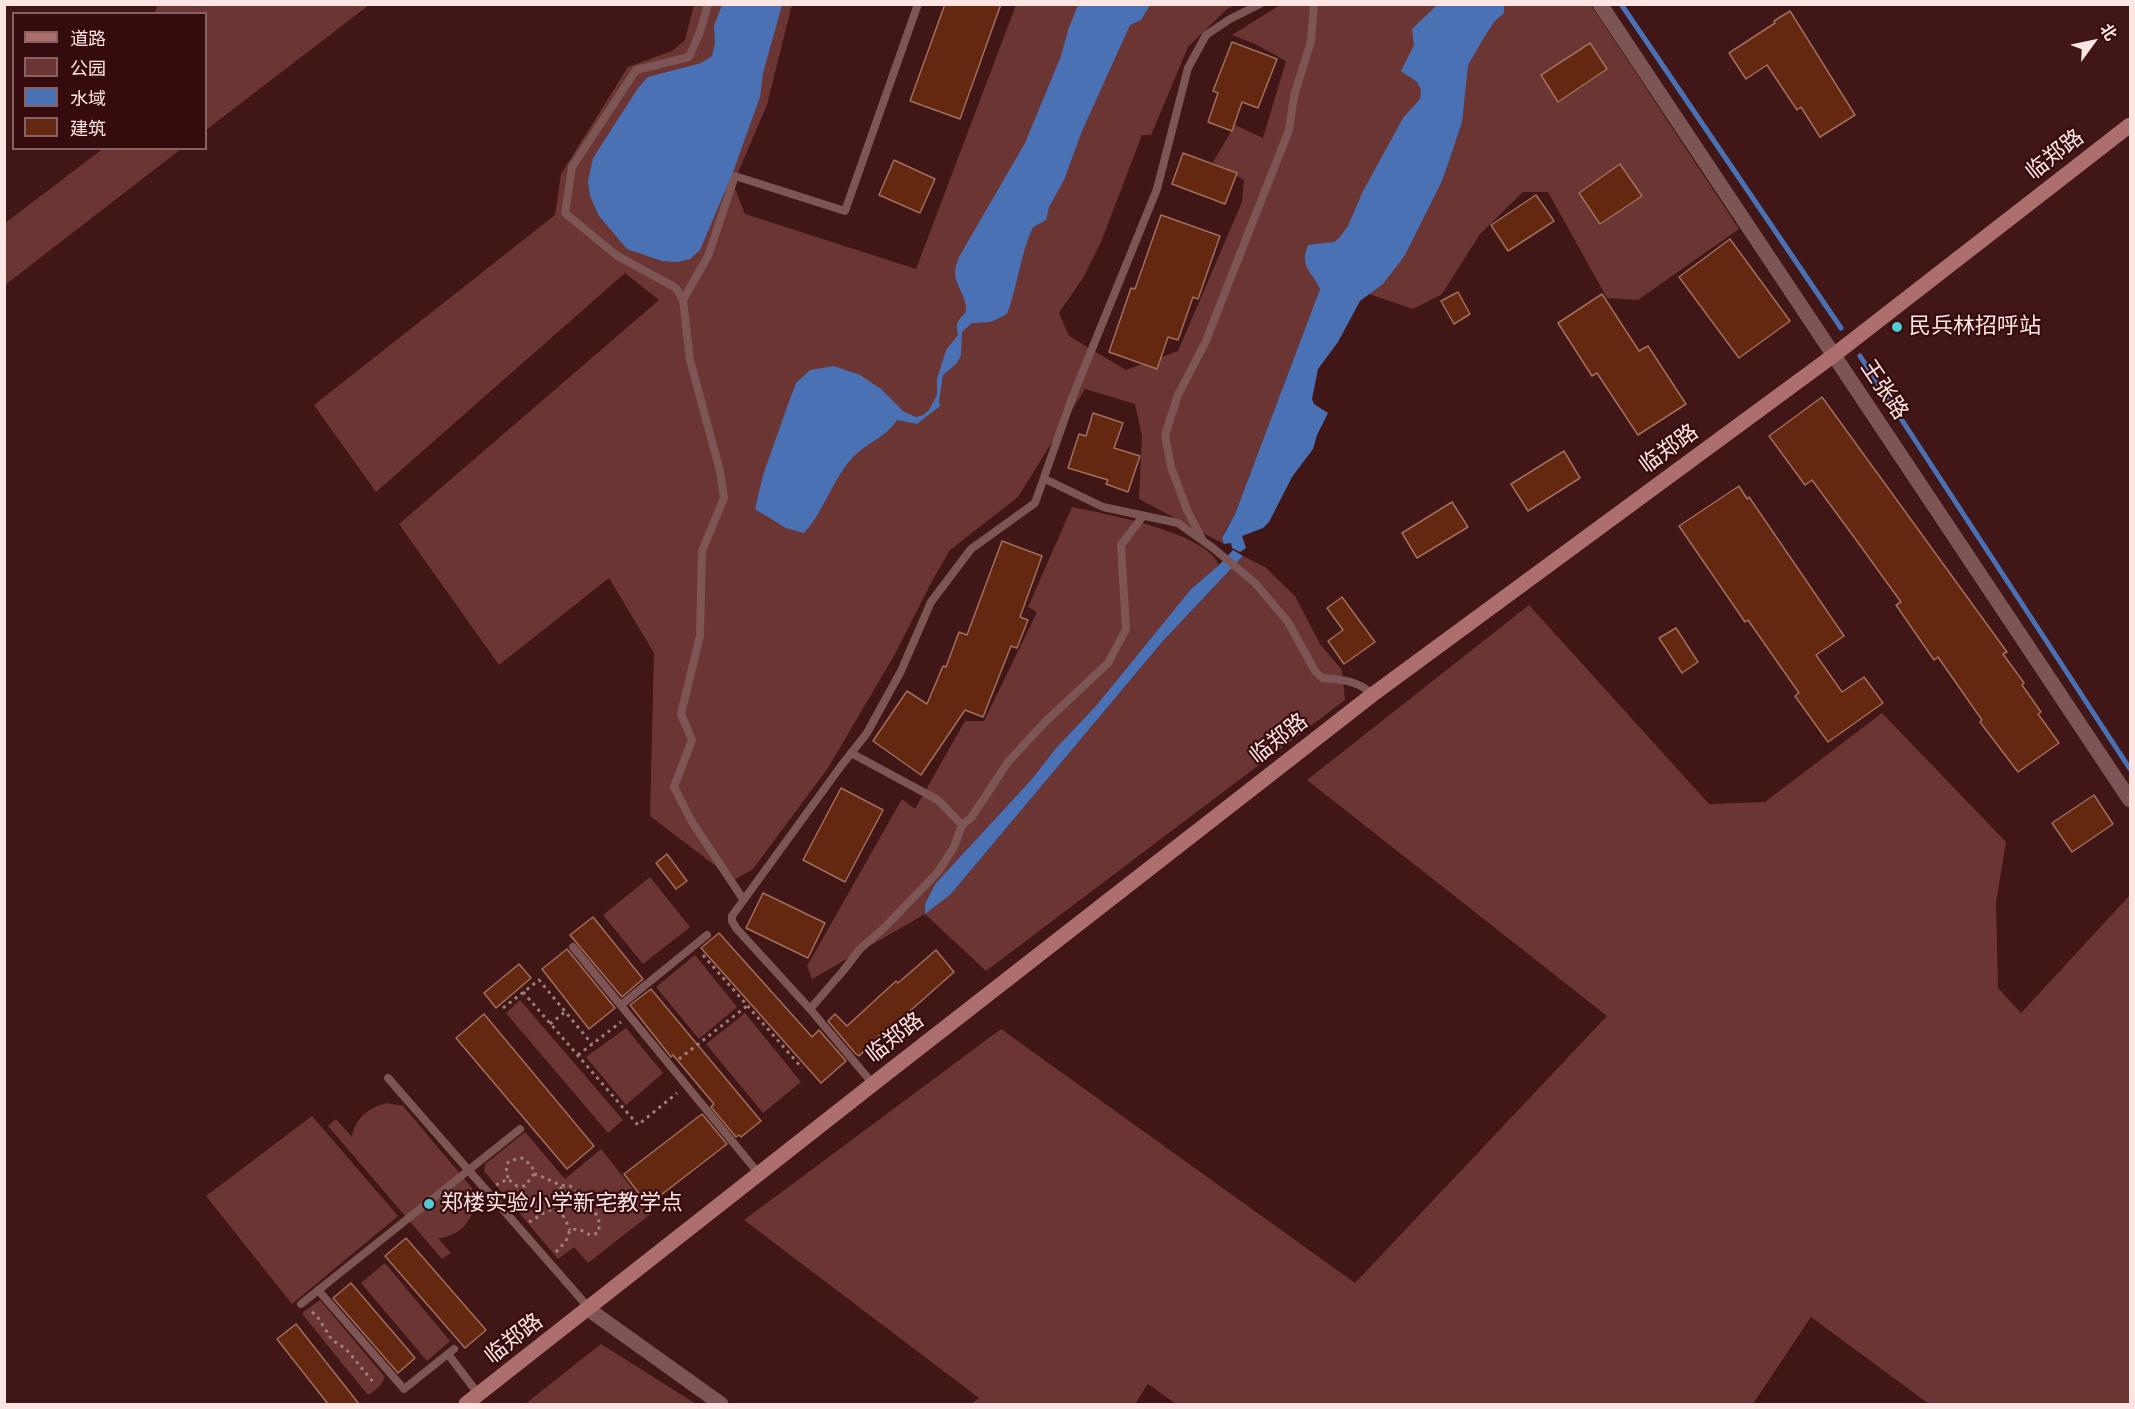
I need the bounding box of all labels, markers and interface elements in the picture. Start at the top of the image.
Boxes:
legend [12,12,207,150]
north arrow [2063,12,2123,72]
text: 北 [2096,20,2121,44]
text: 道路 [70,28,106,50]
text: 公园 [70,58,106,80]
text: 水域 [70,88,106,110]
text: 建筑 [70,118,106,140]
street label: 临郑路 [2021,124,2089,186]
place label: 民兵林招呼站 [1909,314,2041,340]
marker: 民兵林招呼站 [1890,320,1904,334]
street label: 王张路 [1855,355,1913,425]
street label: 临郑路 [1635,419,1703,479]
street label: 临郑路 [1245,708,1313,770]
street label: 临郑路 [861,1007,929,1069]
place label: 郑楼实验小学新宅教学点 [441,1191,683,1217]
marker: 郑楼实验小学新宅教学点 [422,1197,436,1211]
street label: 临郑路 [480,1308,548,1370]

